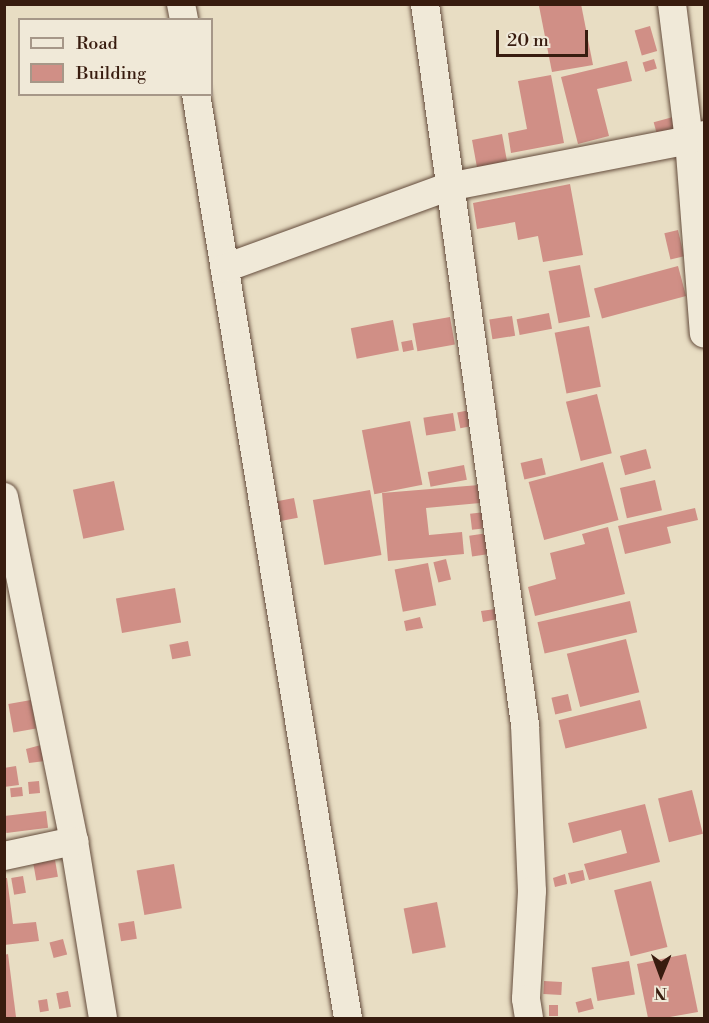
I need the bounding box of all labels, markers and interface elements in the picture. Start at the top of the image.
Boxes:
legend [18,18,213,96]
scale bar [499,18,590,56]
text: 20 m [507,29,549,52]
text: Road [76,32,118,55]
text: Building [76,62,146,85]
north arrow [631,945,691,1005]
text: N [654,983,667,1003]

